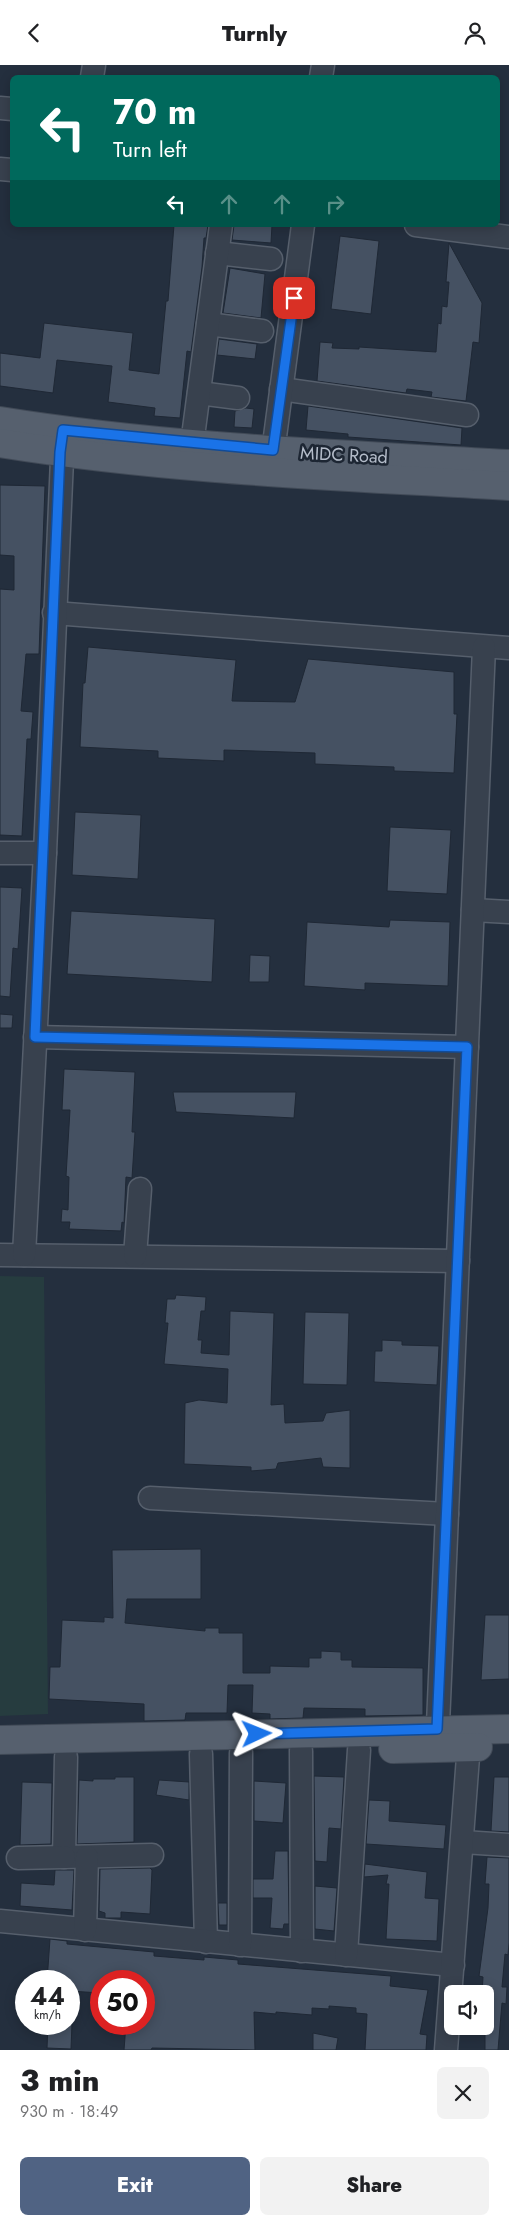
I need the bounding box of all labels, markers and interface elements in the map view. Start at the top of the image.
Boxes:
text: Turnly [222,17,287,49]
icon: back [20,19,48,47]
icon: person [461,19,489,47]
text: 70 m [113,87,196,137]
icon: left [30,95,95,160]
text: Turn left [113,133,187,165]
icon: left [162,190,190,218]
icon: ahead [215,190,243,218]
icon: ahead [268,190,296,218]
icon: right [321,190,349,218]
pin [273,277,315,319]
icon: arrive [280,284,308,312]
street label: MIDC Road [299,440,389,470]
position arrow [230,1707,282,1759]
speed limit sign: 50 [90,1970,155,2035]
text: 44 [30,1978,65,2014]
map controls [444,1985,494,2035]
button: sound [444,1985,494,2035]
text: km/h [34,2006,61,2024]
text: 3 min [20,2059,99,2102]
button: close [437,2067,489,2119]
text: 930 m · 18:49 [20,2100,119,2123]
button: Exit [20,2157,250,2215]
button: Share [260,2157,489,2215]

